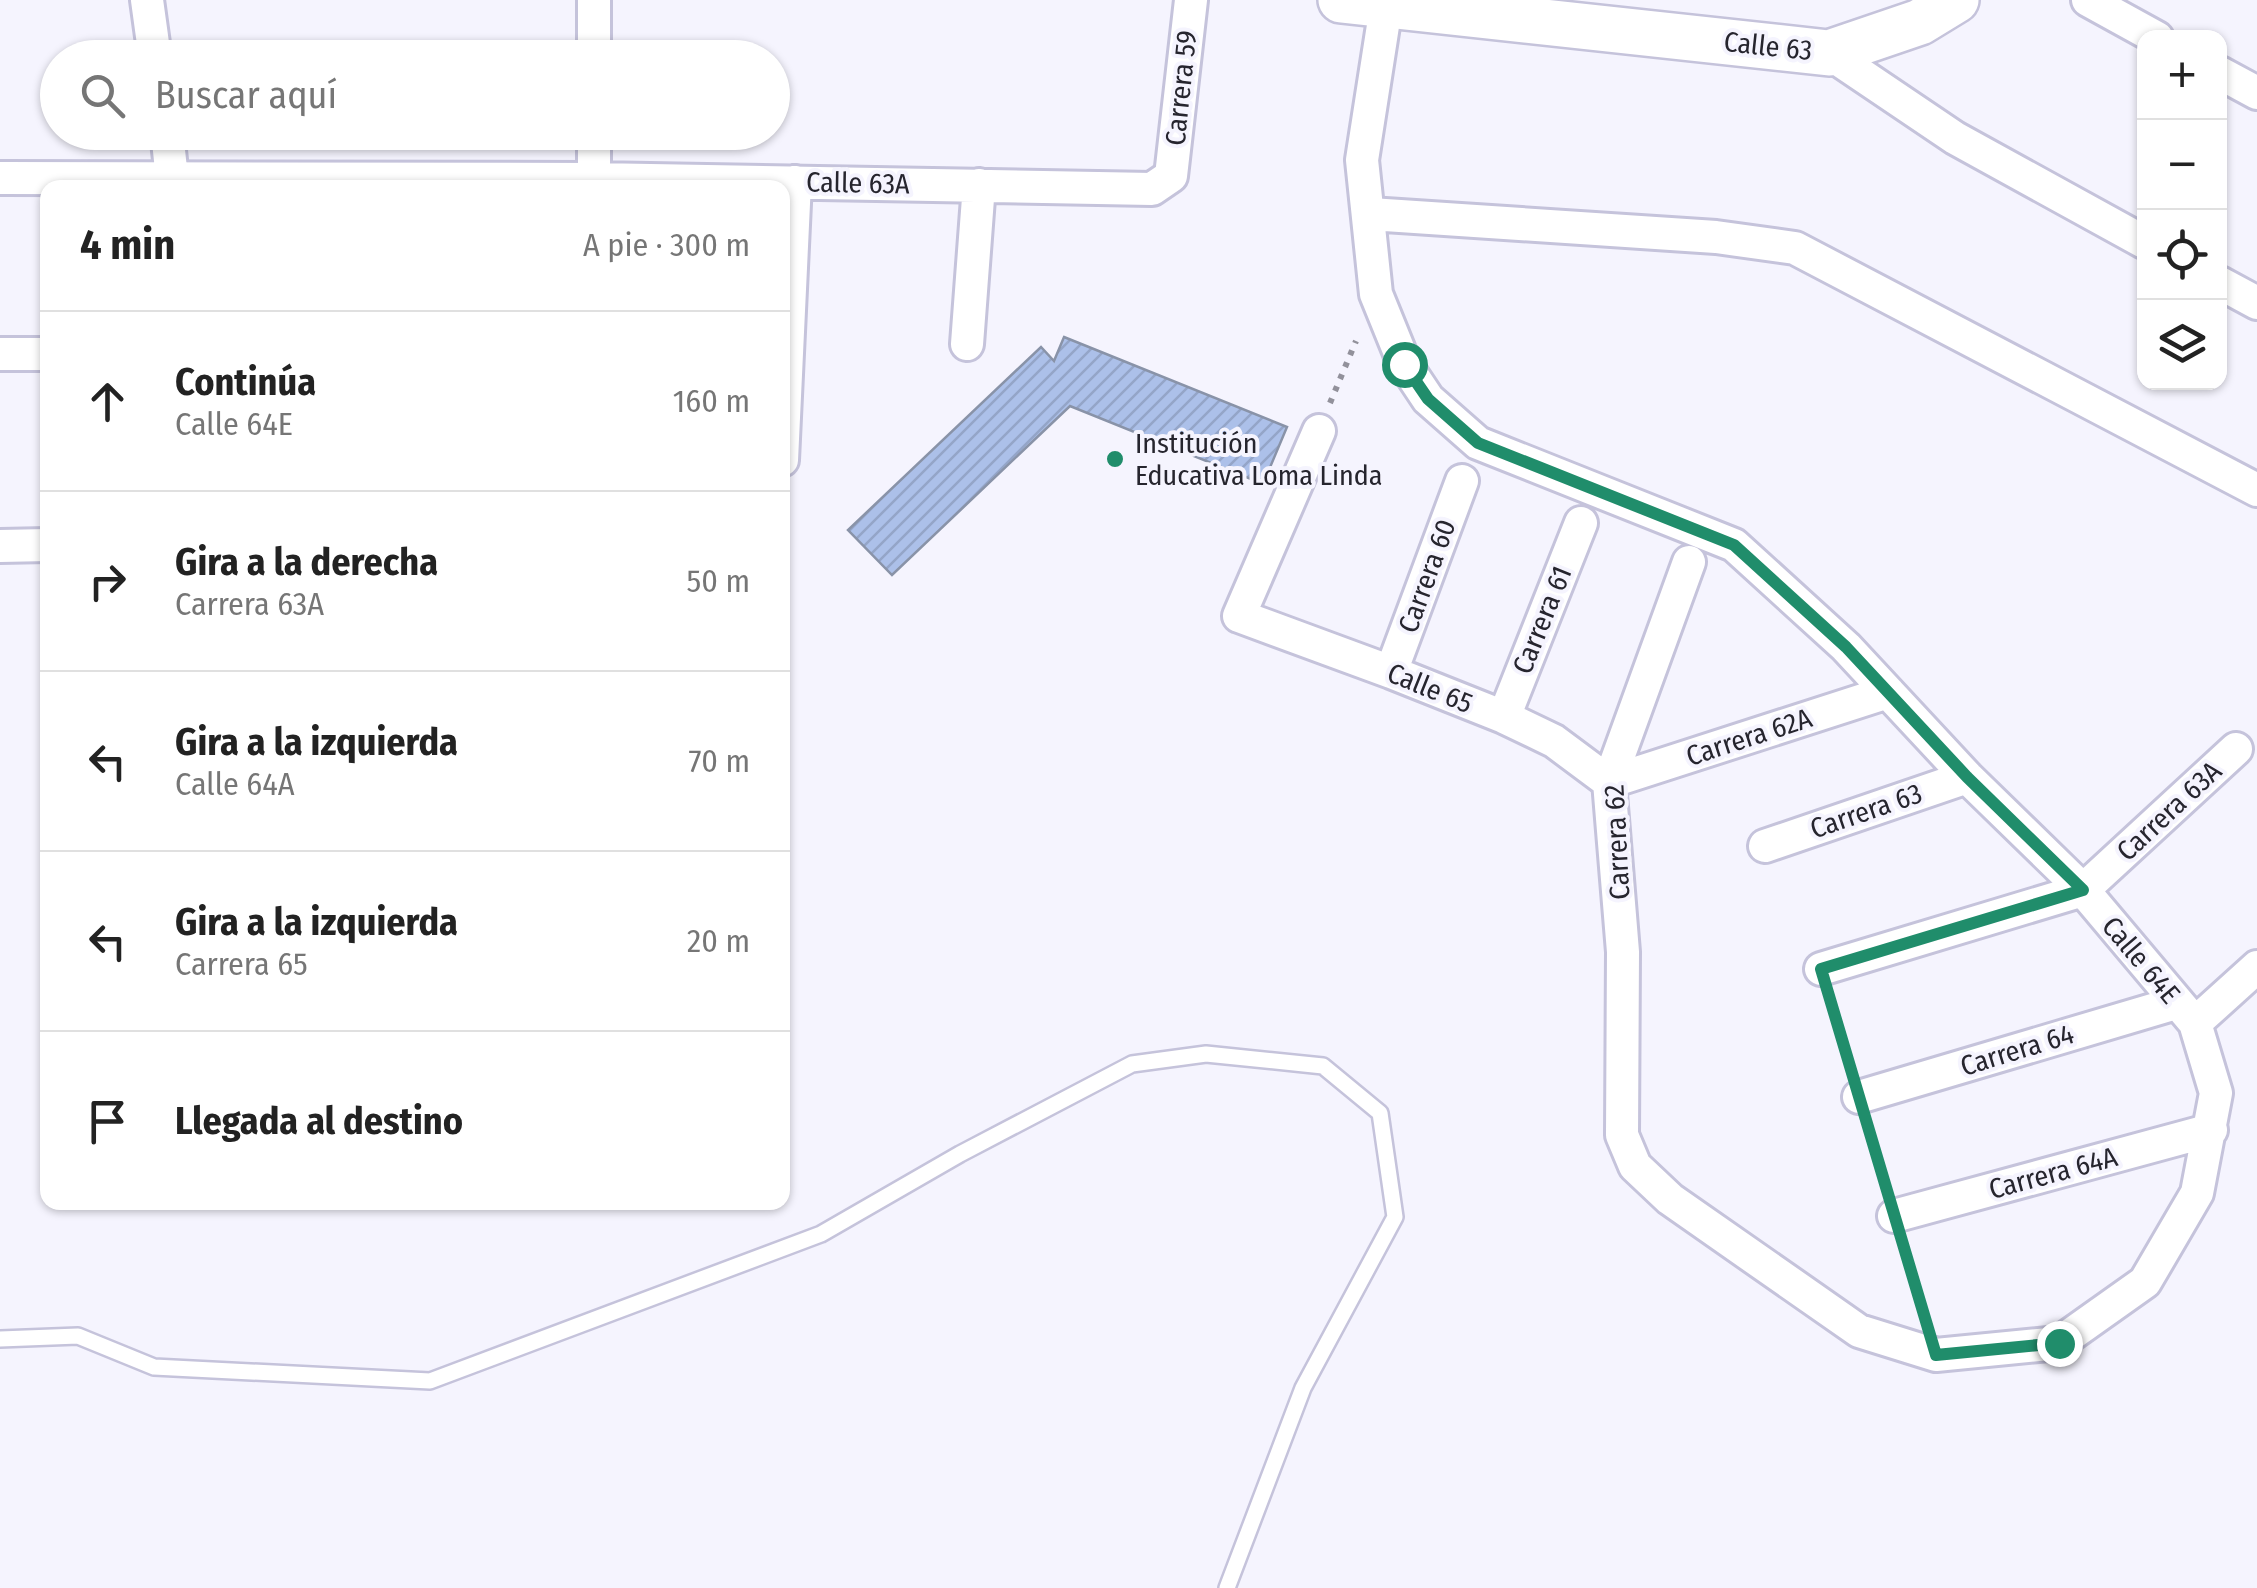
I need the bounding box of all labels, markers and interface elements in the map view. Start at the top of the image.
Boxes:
street label: Calle 63 [1722,25,1814,67]
street label: Carrera 59 [1159,29,1203,147]
map controls [2137,30,2227,390]
button: + [2137,30,2227,120]
search box [40,40,790,150]
icon: search [75,68,130,123]
text: Buscar aquí [155,72,337,118]
button: − [2137,120,2227,210]
street label: Calle 63A [806,166,910,200]
button: locate [2137,210,2227,300]
text: 4 min [80,220,175,270]
text: A pie · 300 m [583,226,750,264]
button: layers [2137,300,2227,390]
route start [1382,342,1428,388]
text: Continúa [175,359,316,405]
icon: ahead [80,374,135,429]
text: 160 m [673,382,750,420]
text: Calle 64E [175,405,293,443]
place label: Institución Educativa Loma Linda [1135,427,1383,492]
marker: Institución Educativa Loma Linda [1104,448,1126,470]
street label: Carrera 60 [1391,515,1463,637]
text: Gira a la derecha [175,539,438,585]
icon: right [80,554,135,609]
street label: Carrera 61 [1506,561,1578,679]
text: 50 m [687,562,750,600]
text: Carrera 63A [175,585,324,623]
street label: Calle 65 [1383,656,1477,720]
street label: Carrera 62A [1682,701,1816,773]
text: Gira a la izquierda [175,719,458,765]
icon: left [80,734,135,789]
text: 70 m [689,742,750,780]
street label: Carrera 63A [2110,754,2228,868]
text: Calle 64A [175,765,295,803]
street label: Carrera 63 [1806,777,1926,845]
street label: Carrera 62 [1598,783,1636,901]
text: Gira a la izquierda [175,899,458,945]
street label: Calle 64E [2095,910,2187,1010]
icon: left [80,914,135,969]
text: 20 m [687,922,750,960]
text: Carrera 65 [175,945,308,983]
street label: Carrera 64 [1956,1017,2078,1083]
icon: arrive [80,1094,135,1149]
text: Llegada al destino [175,1098,463,1144]
street label: Carrera 64A [1985,1140,2121,1206]
route end [2037,1321,2083,1367]

